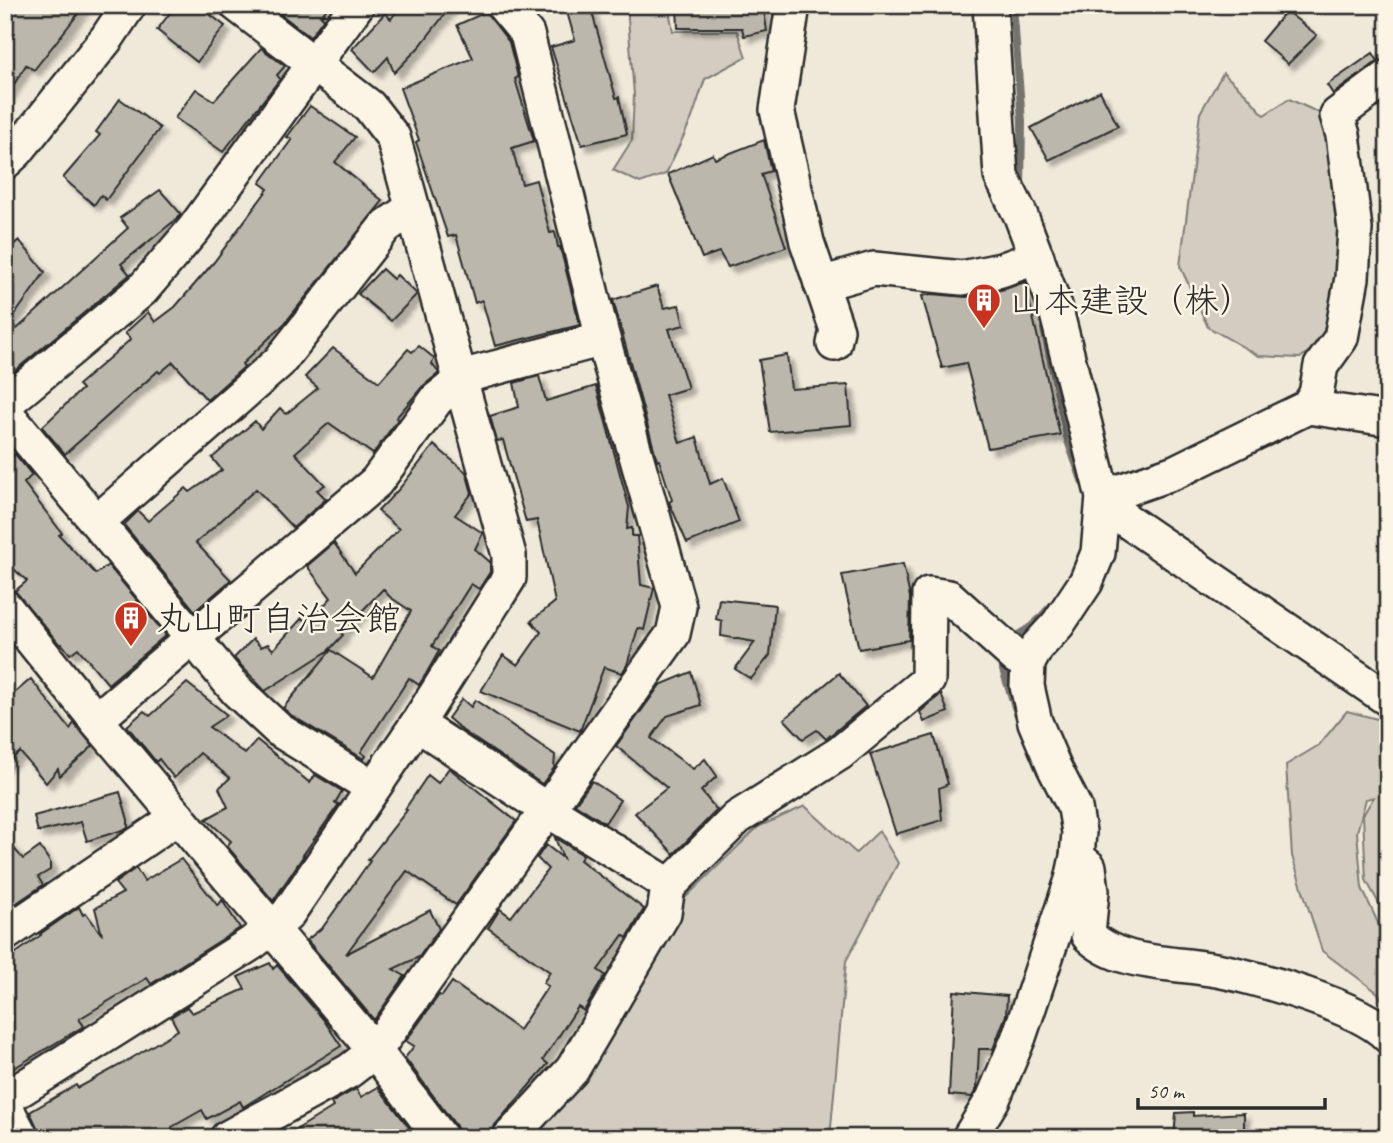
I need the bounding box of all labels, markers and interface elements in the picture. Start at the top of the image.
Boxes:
place label: 山本建設（株） [1009,278,1254,323]
building icon: 山本建設（株） [965,281,1003,330]
place label: 丸山町自治会館 [156,596,401,641]
building icon: 丸山町自治会館 [112,599,150,648]
scale bar [1138,1066,1325,1110]
text: 50 m [1148,1078,1186,1104]

